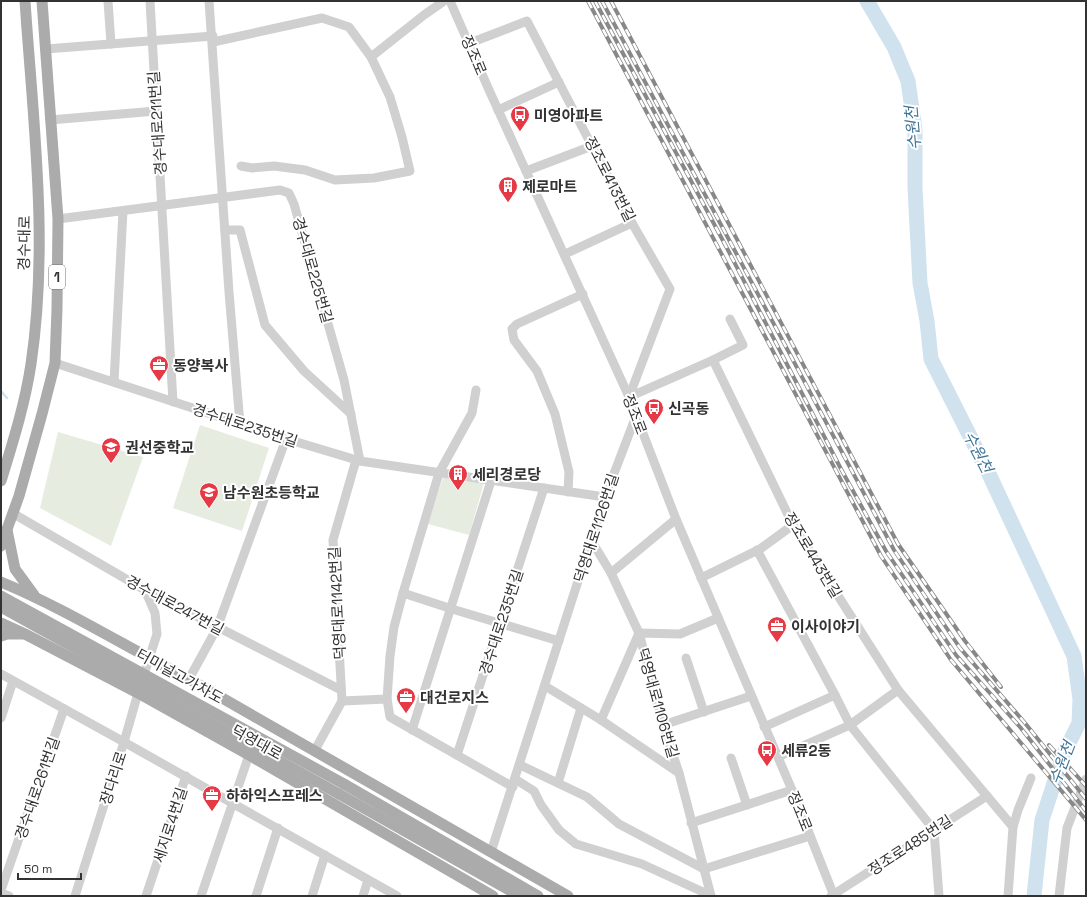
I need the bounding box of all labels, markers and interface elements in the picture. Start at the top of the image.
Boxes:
street label: 정조로 [457,32,491,78]
street label: 경수대로211번길 [144,70,170,176]
water label: 수원천 [900,103,925,151]
bus stop icon: 미영아파트 [509,104,531,132]
place label: 미영아파트 [534,106,603,125]
street label: 정조로413번길 [580,133,640,225]
building icon: 제로마트 [497,175,519,203]
place label: 제로마트 [522,177,577,196]
street label: 경수대로 [14,215,34,271]
street label: 경수대로225번길 [289,215,337,325]
road number: 1 [49,265,65,289]
office icon: 동양복사 [148,354,170,382]
place label: 동양복사 [173,356,228,375]
street label: 정조로 [619,391,651,437]
bus stop icon: 신곡동 [643,397,665,425]
street label: 경수대로235번길 [190,399,300,451]
place label: 신곡동 [668,399,710,418]
water label: 수원천 [959,428,998,478]
school or university icon: 권선중학교 [100,436,122,464]
place label: 권선중학교 [125,438,194,457]
building icon: 세리경로당 [447,463,469,491]
place label: 세리경로당 [472,465,541,484]
street label: 덕영대로1126번길 [569,471,623,585]
school or university icon: 남수원초등학교 [198,481,220,509]
place label: 남수원초등학교 [223,483,320,502]
street label: 정조로443번길 [780,509,846,601]
street label: 덕영대로1142번길 [325,546,349,660]
street label: 경수대로235번길 [475,567,527,677]
street label: 경수대로247번길 [123,571,227,639]
office icon: 이사이야기 [766,615,788,643]
place label: 이사이야기 [791,617,860,636]
street label: 터미널고가차도 [133,644,227,708]
street label: 덕영대로1106번길 [633,646,683,760]
office icon: 대건로지스 [395,686,417,714]
place label: 대건로지스 [420,688,489,707]
street label: 덕영대로 [228,720,286,764]
street label: 경수대로261번길 [11,734,63,842]
water label: 수원천 [1044,737,1081,787]
bus stop icon: 세류2동 [756,739,778,767]
place label: 세류2동 [781,741,832,760]
street label: 장다리로 [95,749,131,807]
office icon: 하하익스프레스 [201,784,223,812]
street label: 세지로4번길 [149,785,191,865]
place label: 하하익스프레스 [226,786,323,805]
street label: 정조로 [783,788,817,834]
street label: 정조로485번길 [864,811,956,879]
scale bar [18,855,81,881]
text: 50 m [24,861,52,877]

